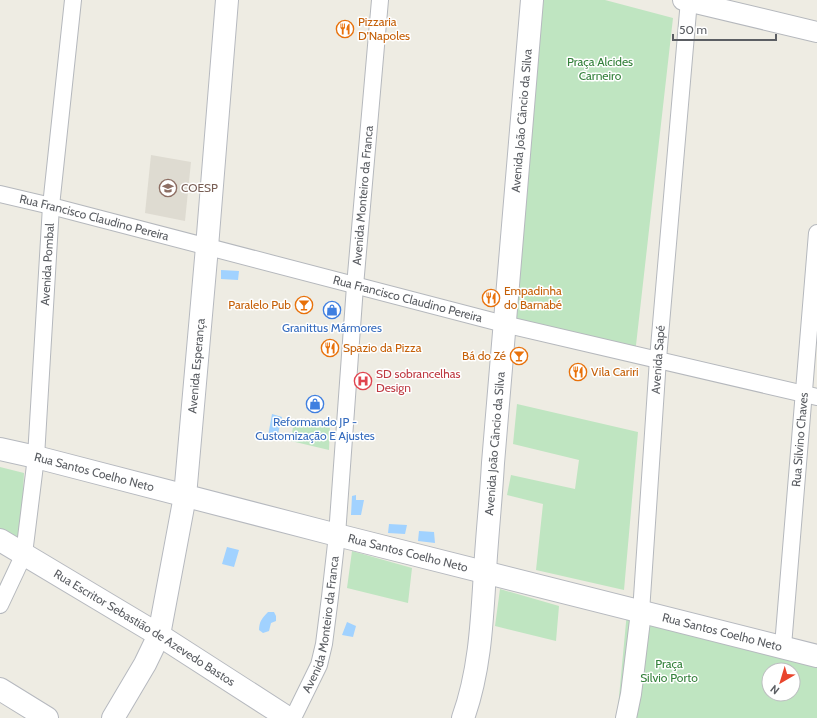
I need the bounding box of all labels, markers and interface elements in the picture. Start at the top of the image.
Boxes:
place label: Pizzaria D'Napoles [358,14,410,43]
scale bar [673,16,776,42]
restaurant icon: Pizzaria D'Napoles [335,19,355,39]
text: 50 m [679,22,707,37]
street label: Avenida João Câncio da Silva [508,48,535,193]
park label: Praça Alcides Carneiro [567,54,633,83]
street label: Avenida Monteiro da Franca [349,125,376,266]
school or university icon: COESP [158,178,178,198]
place label: COESP [181,180,218,195]
street label: Rua Francisco Claudino Pereira [18,191,171,243]
street label: Avenida Pombal [37,223,57,306]
street label: Rua Francisco Claudino Pereira [332,272,484,325]
place label: Empadinha do Barnabé [504,283,562,312]
restaurant icon: Empadinha do Barnabé [481,288,501,308]
bar icon: Paralelo Pub [294,295,314,315]
place label: Paralelo Pub [228,297,291,312]
shop icon: Granittus Mármores [322,300,342,320]
street label: Avenida Esperança [184,318,208,414]
place label: Granittus Mármores [282,320,382,335]
street label: Avenida Sapé [648,325,668,394]
restaurant icon: Spazio da Pizza [320,338,340,358]
place label: Spazio da Pizza [343,340,422,355]
bar icon: Bá do Zé [509,346,529,366]
place label: Bá do Zé [462,348,506,363]
restaurant icon: Vila Cariri [568,362,588,382]
place label: Vila Cariri [591,364,639,379]
place label: SD sobrancelhas Design [376,366,460,395]
hospital icon: SD sobrancelhas Design [353,371,373,391]
street label: Avenida João Câncio da Silva [481,371,508,516]
street label: Rua Silvino Chaves [788,392,811,488]
shop icon: Reformando JP - Customização E Ajustes [305,394,325,414]
place label: Reformando JP - Customização E Ajustes [255,414,375,443]
street label: Rua Santos Coelho Neto [33,449,156,494]
street label: Rua Santos Coelho Neto [346,530,470,575]
street label: Avenida Monteiro da Franca [299,555,342,695]
street label: Rua Escritor Sebastião de Azevedo Bastos [51,566,238,689]
street label: Rua Santos Coelho Neto [661,609,784,654]
park label: Praça Silvio Porto [640,656,698,685]
north arrow [761,662,801,702]
text: N [767,682,782,698]

